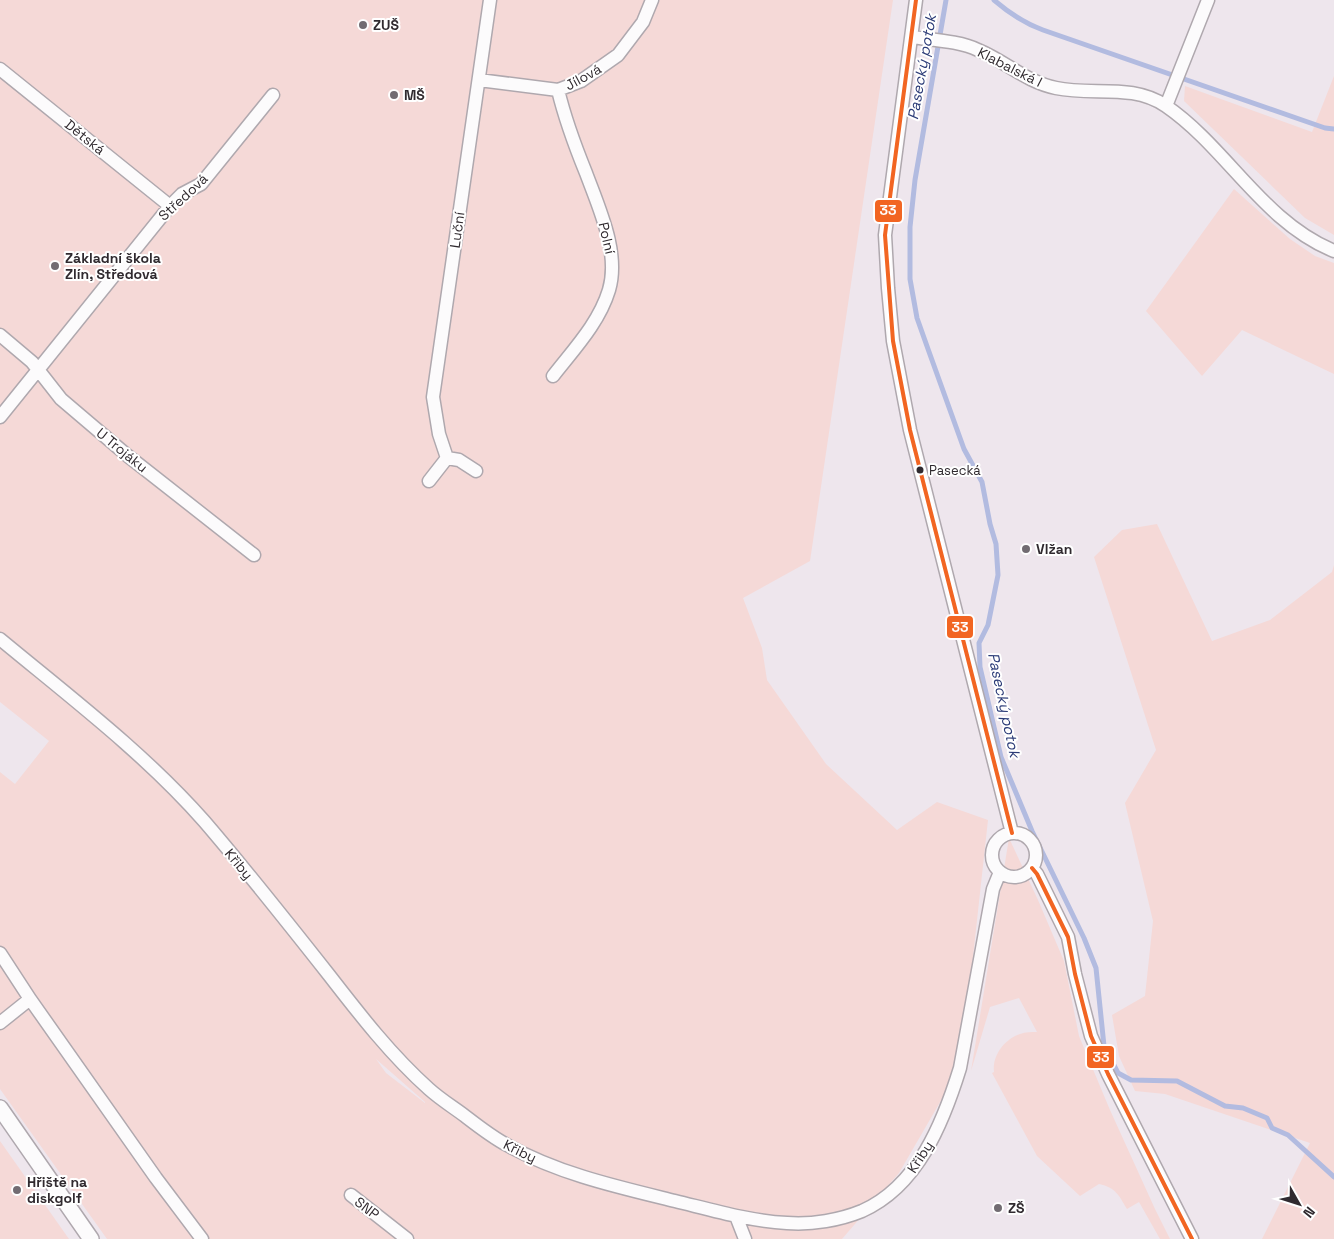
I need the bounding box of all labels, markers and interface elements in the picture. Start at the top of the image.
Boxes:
water label: Pasecký potok [903,11,940,121]
place label: ZUŠ [373,16,399,34]
marker: ZUŠ [357,19,369,31]
street label: Klabalská I [975,43,1045,91]
street label: Jílová [562,60,604,94]
place label: MŠ [404,86,425,104]
marker: MŠ [388,89,400,101]
street label: Dětská [61,115,109,159]
street label: Středová [155,170,211,224]
line badge: 33 [874,199,903,223]
text: 33 [879,201,897,219]
street label: Luční [446,210,469,249]
street label: Polní [595,220,620,256]
place label: Základní škola Zlín, Středová [65,249,161,283]
marker: Základní škola Zlín, Středová [49,260,61,272]
street label: U Trojáku [93,424,151,476]
place label: Pasecká [929,462,981,479]
marker: Pasecká [915,465,925,475]
place label: Vlžan [1036,540,1072,558]
marker: Vlžan [1020,543,1032,555]
line badge: 33 [946,615,974,639]
text: 33 [951,618,969,636]
water label: Pasecký potok [984,651,1025,761]
street label: Křiby [221,845,257,883]
line badge: 33 [1086,1045,1115,1069]
text: 33 [1092,1048,1110,1066]
street label: Křiby [500,1135,540,1167]
street label: Křiby [903,1137,937,1177]
place label: Hřiště na diskgolf [27,1173,87,1207]
north arrow [1274,1179,1324,1229]
marker: Hřiště na diskgolf [11,1184,23,1196]
street label: SNP [351,1193,383,1223]
place label: ZŠ [1008,1199,1025,1217]
marker: ZŠ [992,1202,1004,1214]
text: N [1299,1203,1319,1221]

